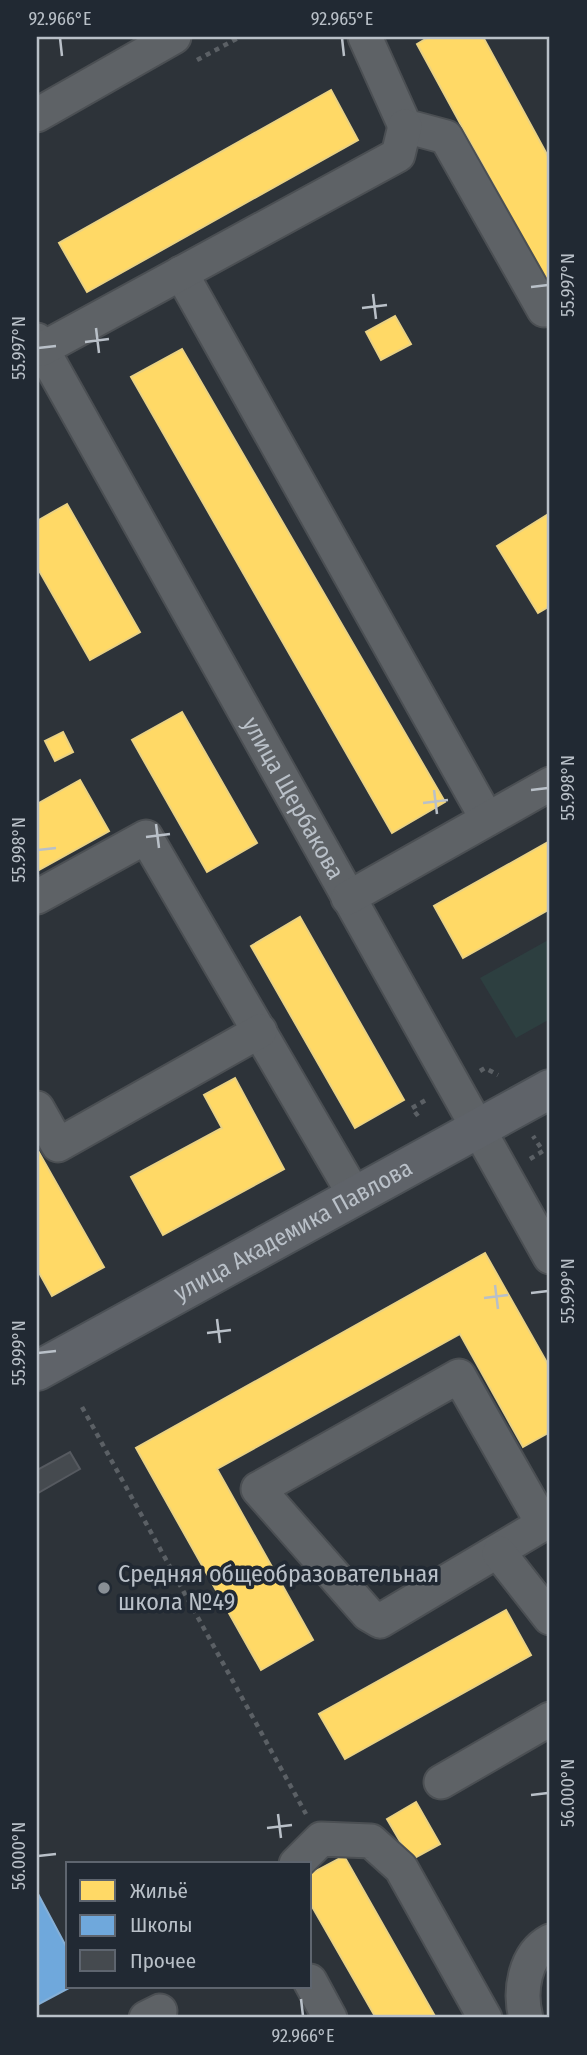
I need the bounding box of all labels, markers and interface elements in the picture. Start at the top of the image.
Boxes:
text: 92.966°E [28,8,92,30]
text: 92.965°E [311,8,373,30]
text: 55.997°N [557,253,579,317]
text: 55.997°N [8,316,30,380]
street label: улица Щербакова [237,712,350,884]
text: 55.998°N [557,755,579,821]
text: 55.998°N [8,817,30,883]
street label: улица Академика Павлова [169,1154,417,1307]
text: 55.999°N [557,1258,579,1324]
text: 55.999°N [8,1320,30,1386]
place label: Средняя общеобразовательная школа №49 [118,1560,439,1616]
marker: Средняя общеобразовательная школа №49 [96,1580,112,1596]
text: 56.000°N [557,1759,579,1827]
text: 56.000°N [8,1822,30,1890]
legend [66,1862,312,1988]
text: Жильё [130,1878,188,1904]
text: Школы [130,1912,193,1938]
text: Прочее [130,1948,196,1974]
text: 92.966°E [271,2025,335,2047]

